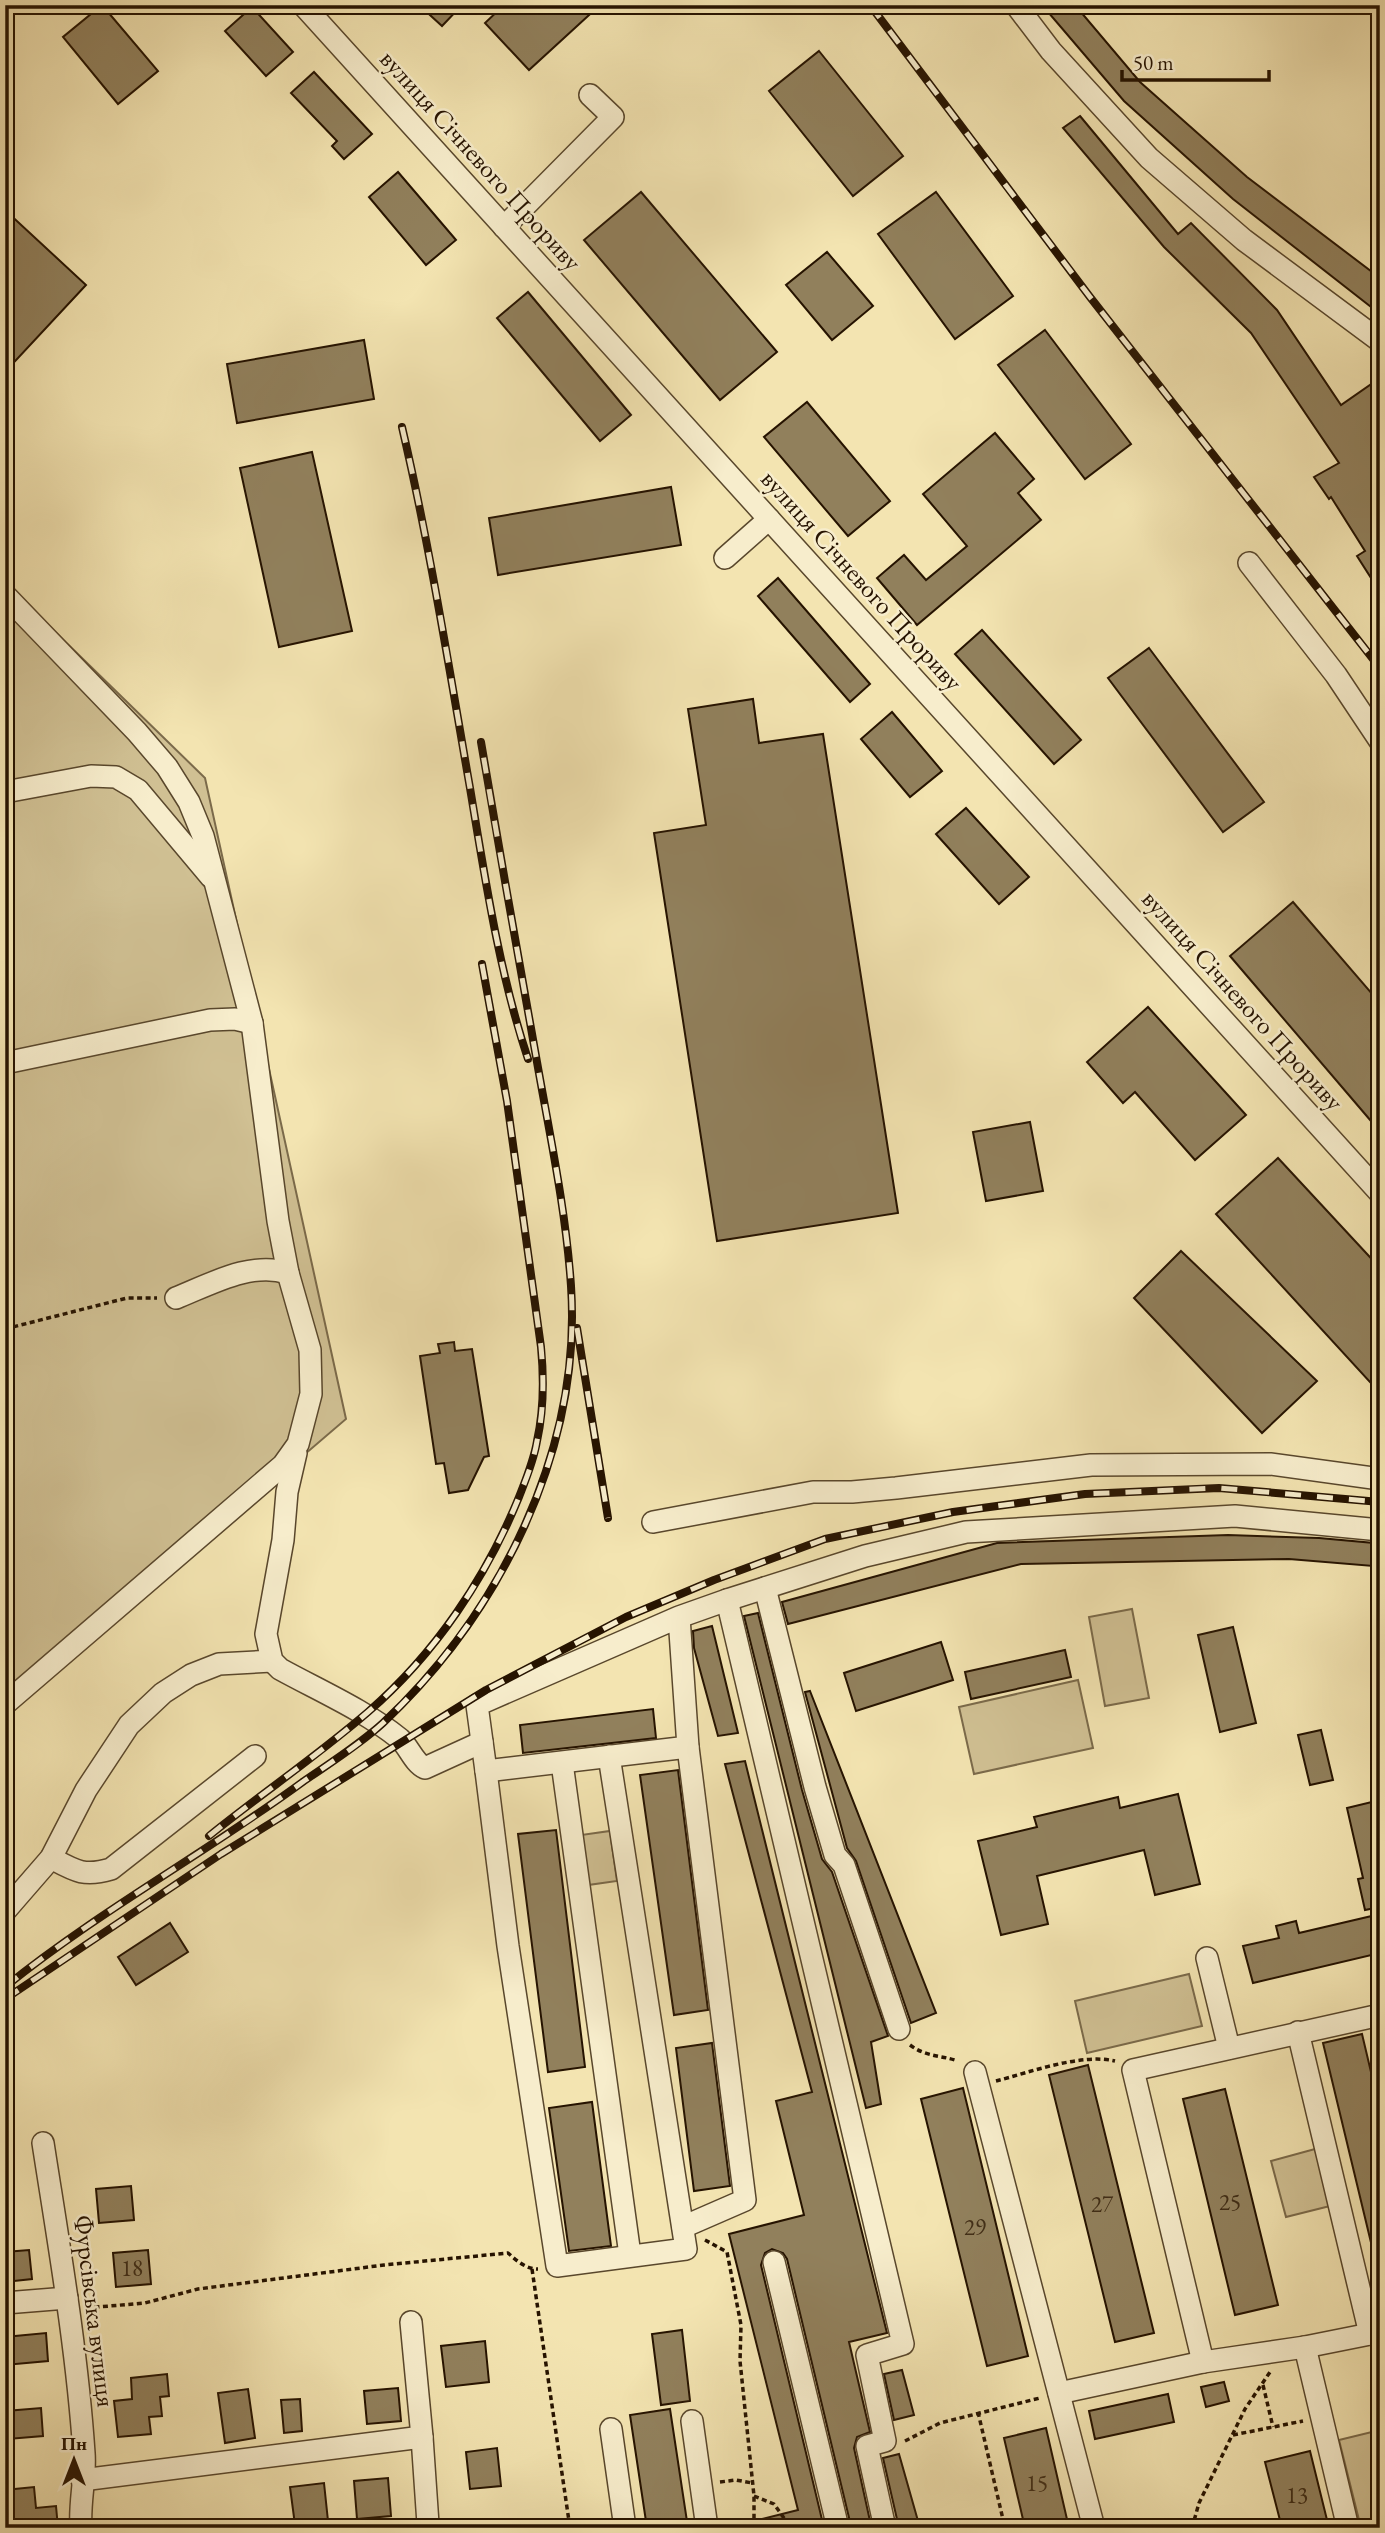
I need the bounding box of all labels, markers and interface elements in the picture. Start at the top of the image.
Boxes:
scale bar [1122,38,1270,82]
street label: вулиця Січневого Прориву [373,42,590,278]
text: 50 m [1133,49,1174,76]
street label: вулиця Січневого Прориву [754,462,971,698]
street label: вулиця Січневого Прориву [1135,882,1352,1118]
house number: 25 [1219,2187,1241,2217]
house number: 27 [1091,2189,1114,2219]
house number: 29 [964,2212,986,2242]
street label: Фурсівська вулиця [66,2213,124,2409]
house number: 18 [121,2253,143,2283]
north arrow [38,2424,108,2494]
text: Пн [61,2431,87,2456]
house number: 15 [1026,2468,1048,2498]
house number: 13 [1286,2480,1308,2510]

